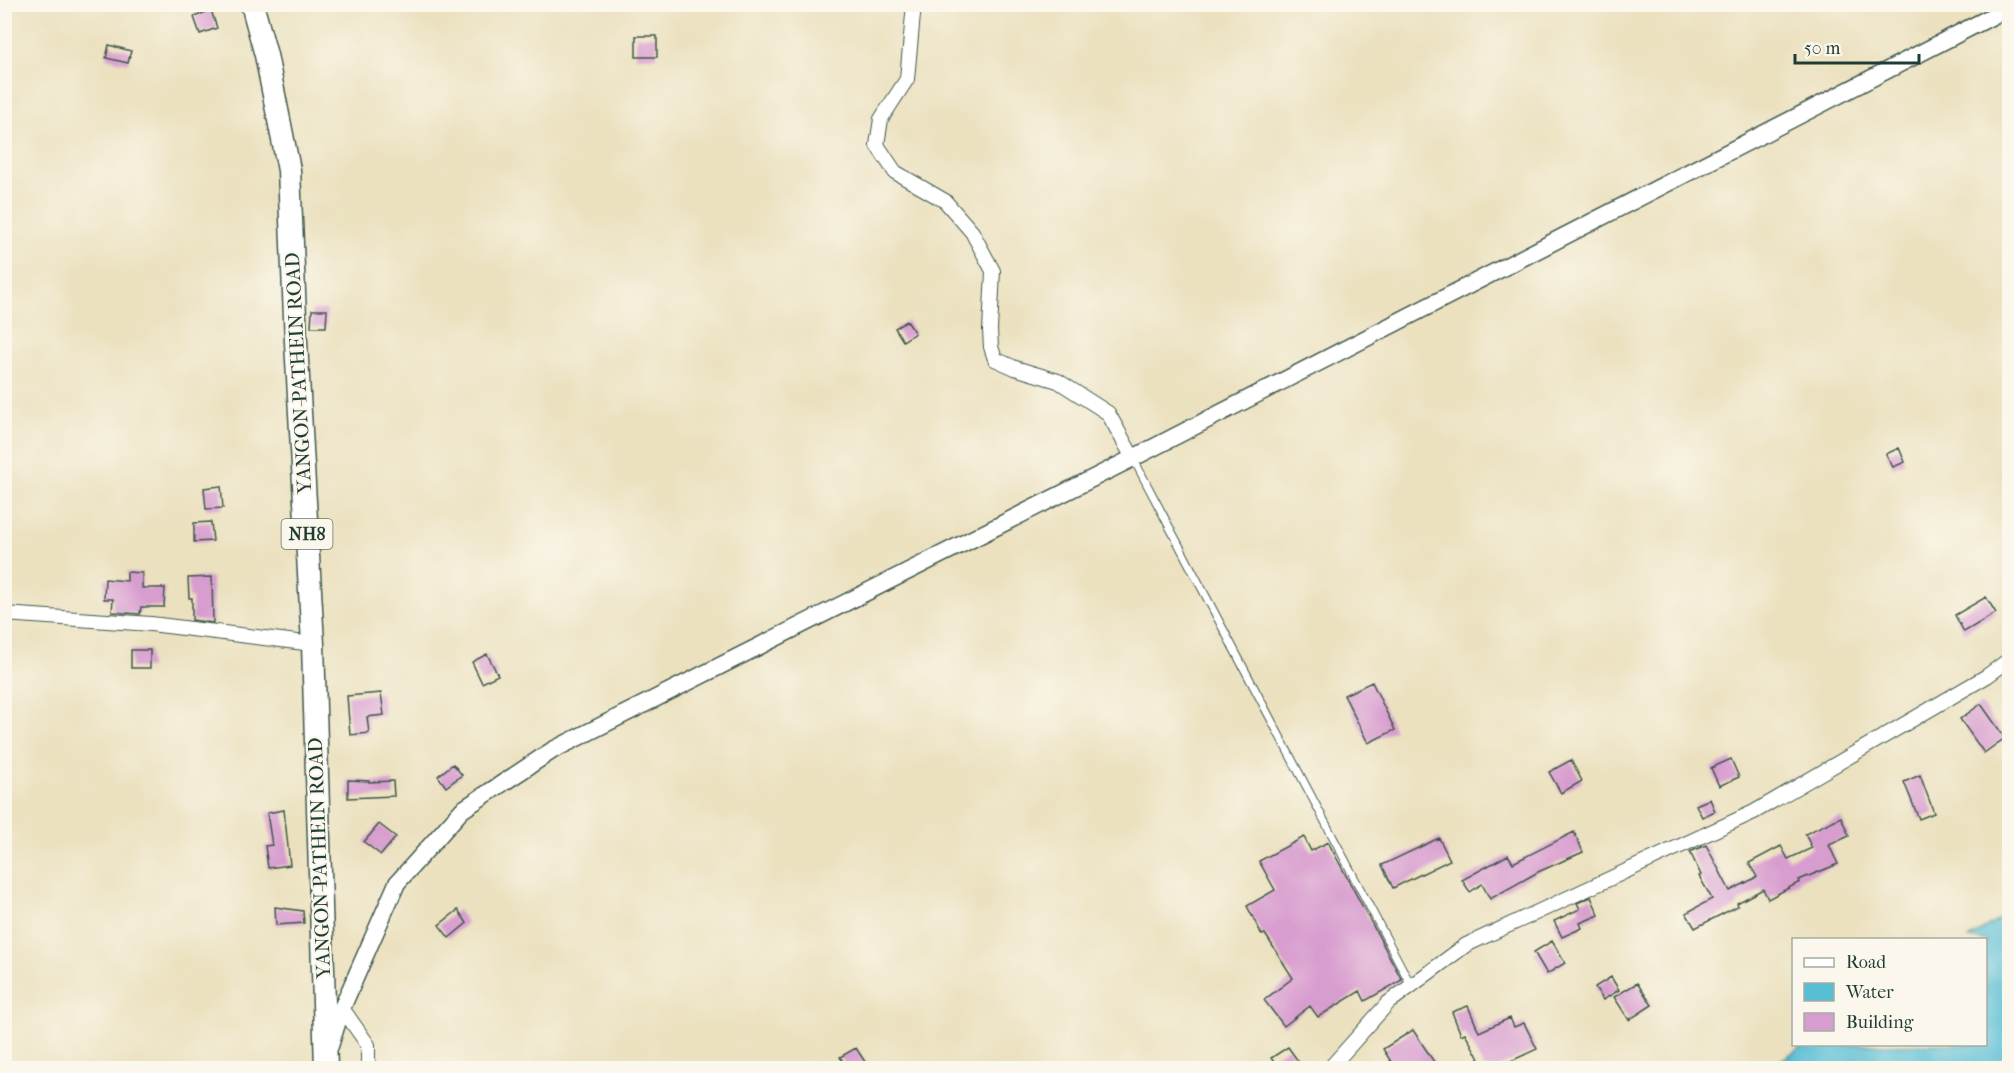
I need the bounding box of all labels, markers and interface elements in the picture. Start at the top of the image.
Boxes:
scale bar [1795,27,1920,65]
text: 50 m [1804,38,1841,59]
street label: YANGON-PATHEIN ROAD [281,252,316,495]
road number: NH8 [282,519,332,549]
street label: YANGON-PATHEIN ROAD [304,737,335,980]
legend [1792,938,1987,1046]
text: Road [1846,952,1886,973]
text: Water [1845,982,1894,1003]
text: Building [1846,1012,1914,1033]

